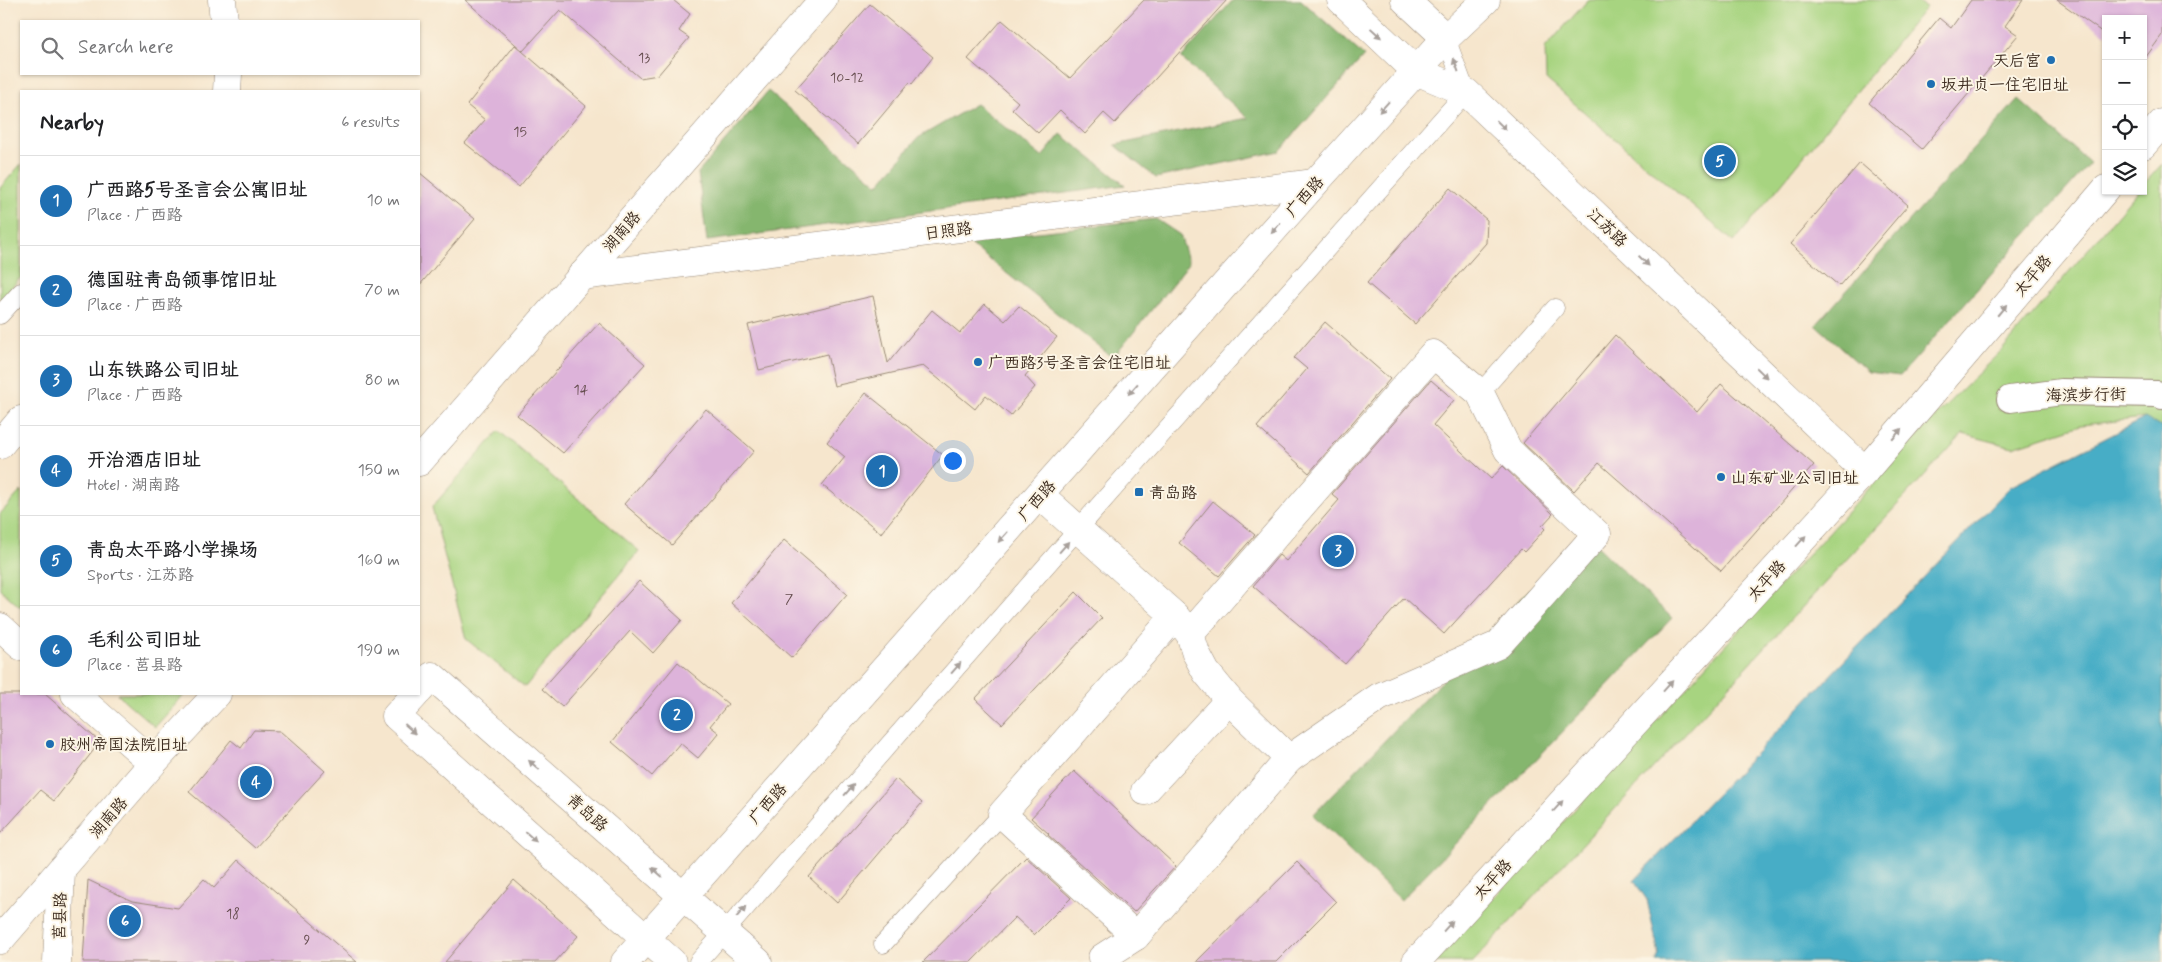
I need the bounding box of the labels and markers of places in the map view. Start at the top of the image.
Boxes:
place label: 天后宫 [1993,51,2041,72]
marker: 天后宫 [2045,54,2057,66]
place label: 坂井贞一住宅旧址 [1941,75,2069,96]
marker: 坂井贞一住宅旧址 [1925,78,1937,90]
pin: 5 [1704,142,1736,180]
place label: 广西路3号圣言会住宅旧址 [988,353,1171,374]
marker: 广西路3号圣言会住宅旧址 [972,356,984,368]
pin: 1 [866,452,898,490]
place label: 山东矿业公司旧址 [1731,468,1859,489]
marker: 山东矿业公司旧址 [1715,471,1727,483]
place label: 青岛路 [1149,483,1197,504]
marker: 青岛路 [1133,486,1145,498]
pin: 3 [1322,532,1354,570]
pin: 2 [661,696,693,734]
place label: 胶州帝国法院旧址 [60,735,188,756]
marker: 胶州帝国法院旧址 [44,738,56,750]
pin: 4 [240,763,272,801]
pin: 6 [109,902,141,940]

